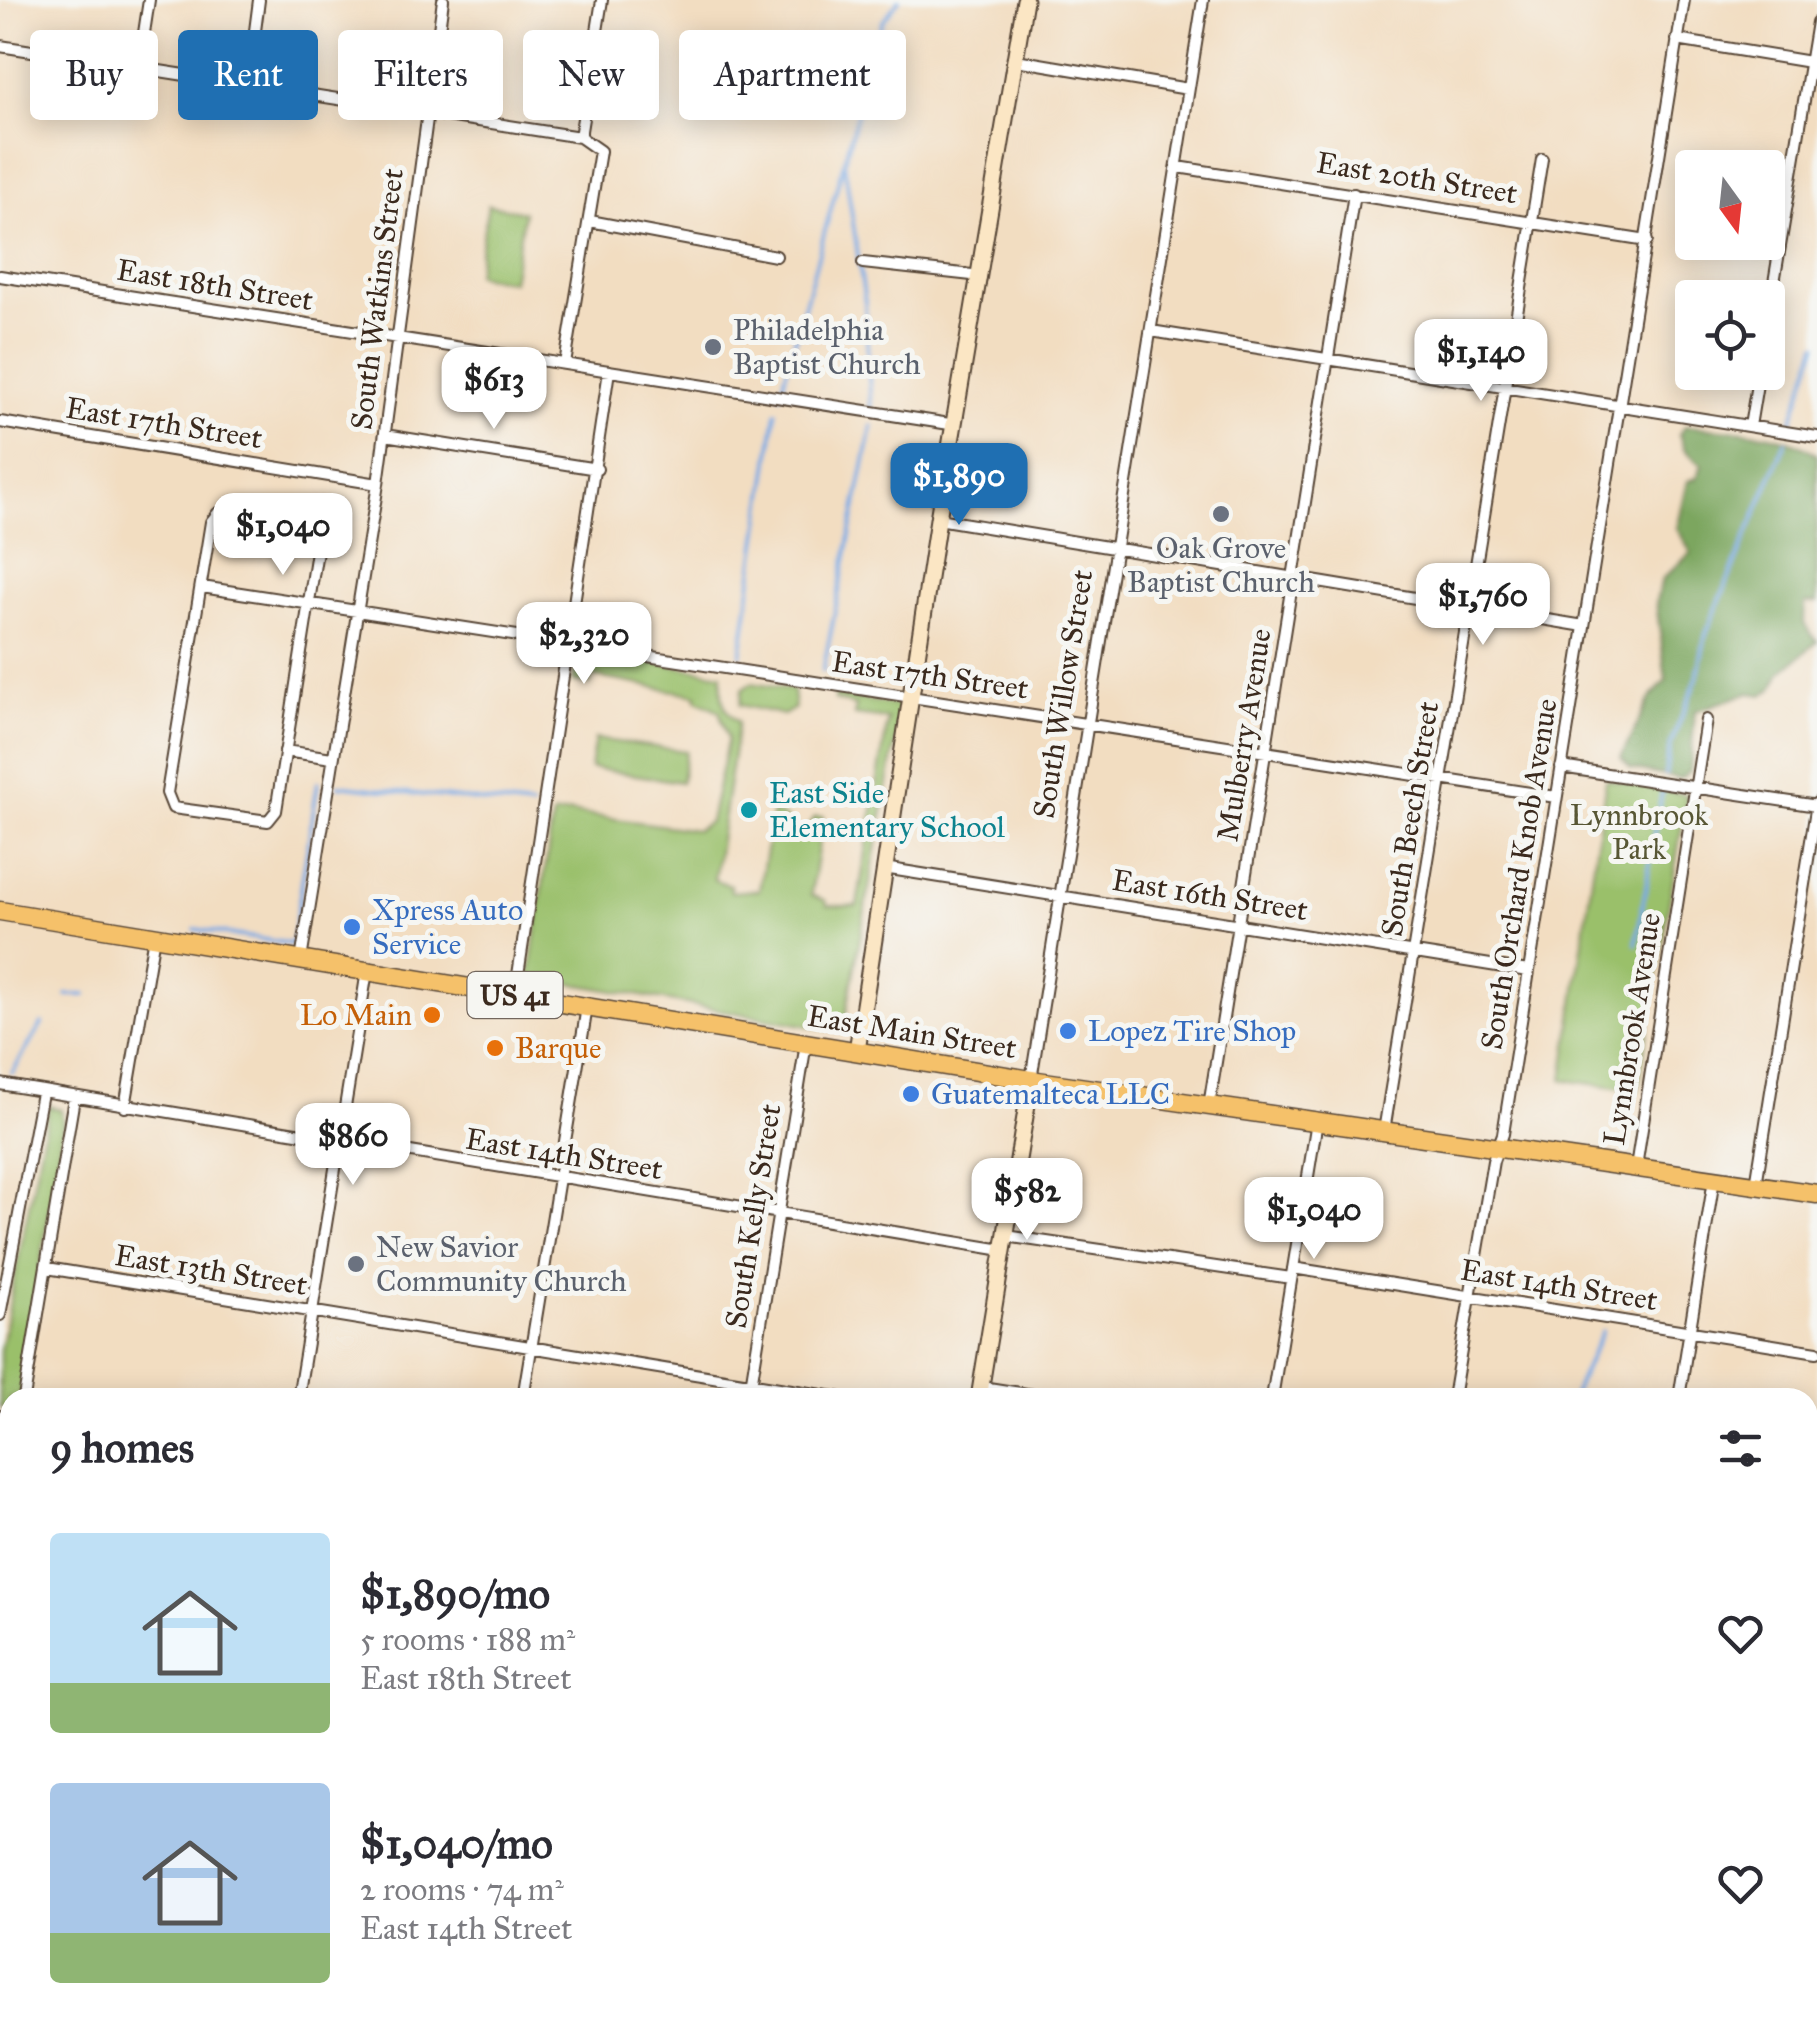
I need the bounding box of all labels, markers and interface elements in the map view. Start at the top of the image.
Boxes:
chip: Buy [30,30,158,120]
chip: Rent [178,30,318,120]
chip: Filters [338,30,503,120]
chip: New [523,30,659,120]
chip: Apartment [679,30,906,120]
street label: East 20th Street [1314,144,1520,212]
north arrow [1675,150,1785,260]
map controls [1675,150,1785,390]
street label: South Watkins Street [343,166,411,432]
street label: East 18th Street [114,252,316,318]
button: locate [1675,280,1785,390]
place label: Philadelphia Baptist Church [733,312,921,382]
pin: $1,140 [1400,319,1562,404]
text: $1,140 [1436,332,1526,371]
marker: Philadelphia Baptist Church [702,336,724,358]
pin: $613 [435,347,553,432]
text: $613 [464,360,524,399]
street label: East 17th Street [63,390,265,456]
pin: $1,890 [878,443,1040,528]
text: $1,890 [913,456,1005,495]
pin: $1,040 [202,493,364,578]
marker: Oak Grove Baptist Church [1210,503,1232,525]
text: $1,040 [235,506,331,545]
place label: Oak Grove Baptist Church [1127,530,1315,600]
pin: $1,760 [1402,563,1564,648]
street label: South Willow Street [1026,567,1100,821]
text: $1,760 [1438,576,1528,615]
pin: $2,320 [503,602,665,687]
text: $2,320 [538,615,630,654]
street label: Mulberry Avenue [1209,626,1279,844]
street label: East 17th Street [829,643,1031,707]
street label: South Orchard Knob Avenue [1473,696,1565,1052]
street label: South Beech Street [1374,699,1446,939]
place label: East Side Elementary School [769,775,1006,845]
park label: Lynnbrook Park [1570,797,1708,867]
marker: East Side Elementary School [738,799,760,821]
street label: East 16th Street [1110,862,1311,928]
place label: Xpress Auto Service [372,892,523,962]
street label: Lynnbrook Avenue [1596,910,1668,1148]
marker: Xpress Auto Service [341,916,363,938]
road number: US 41 [468,972,562,1018]
place label: Lo Main [300,997,412,1033]
street label: East Main Street [805,998,1020,1066]
marker: Lo Main [421,1004,443,1026]
place label: Lopez Tire Shop [1088,1013,1296,1049]
marker: Lopez Tire Shop [1057,1020,1079,1042]
place label: Barque [515,1030,601,1066]
marker: Barque [484,1037,506,1059]
place label: Guatemalteca LLC [931,1076,1170,1112]
marker: Guatemalteca LLC [900,1083,922,1105]
street label: South Kelly Street [717,1101,789,1331]
pin: $860 [294,1103,412,1188]
text: $860 [317,1116,389,1155]
street label: East 14th Street [463,1121,665,1187]
pin: $582 [968,1158,1086,1243]
text: $582 [994,1171,1060,1210]
pin: $1,040 [1233,1177,1395,1262]
text: $1,040 [1266,1190,1362,1229]
place label: New Savior Community Church [376,1229,627,1299]
street label: East 13th Street [112,1237,310,1303]
street label: East 14th Street [1458,1252,1660,1318]
marker: New Savior Community Church [345,1253,367,1275]
icon: filters [1713,1421,1768,1476]
text: 9 homes [50,1422,194,1474]
text: $1,890/mo [360,1568,550,1620]
icon: home [130,1573,250,1693]
icon: heart [1713,1606,1768,1661]
text: 5 rooms · 188 m² [360,1620,575,1659]
text: East 18th Street [360,1659,571,1698]
text: $1,040/mo [360,1818,553,1870]
icon: home [130,1823,250,1943]
icon: heart [1713,1856,1768,1911]
text: 2 rooms · 74 m² [360,1870,564,1909]
text: East 14th Street [360,1909,572,1948]

